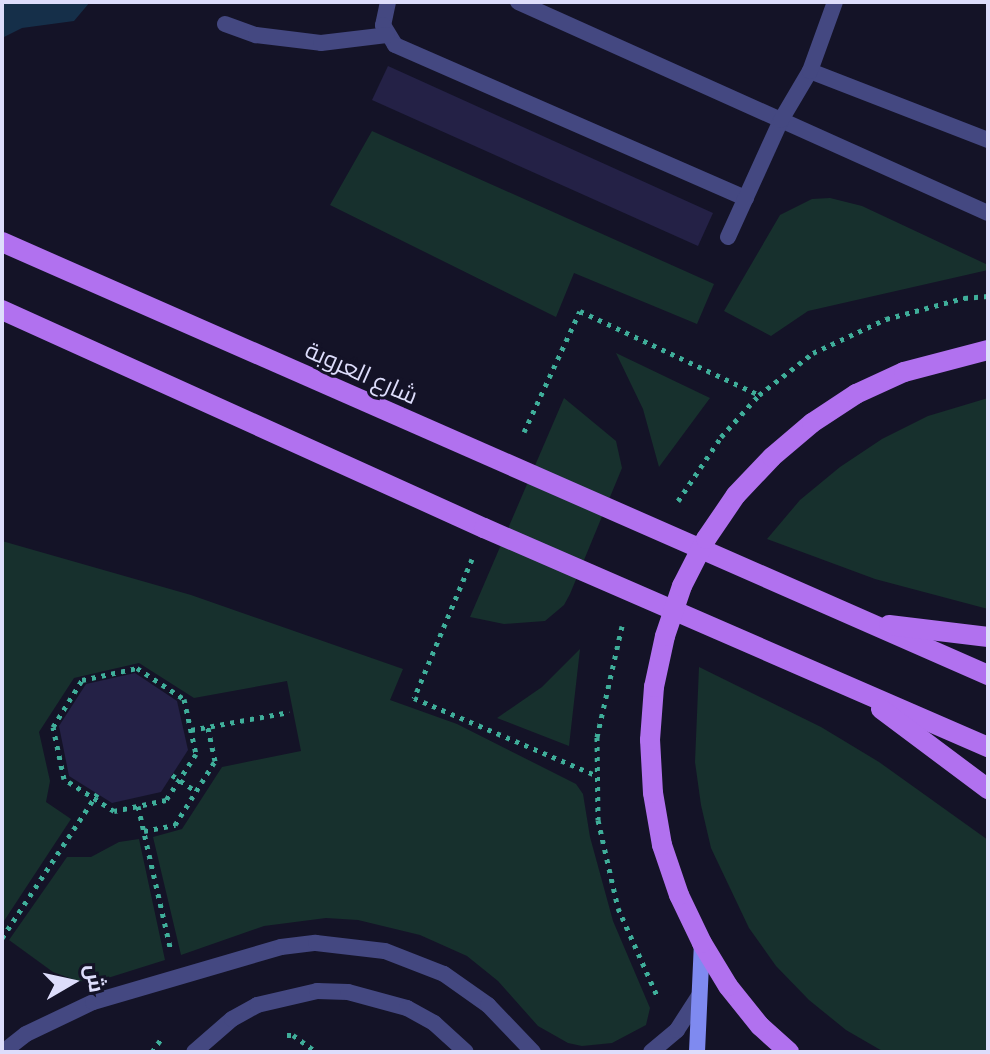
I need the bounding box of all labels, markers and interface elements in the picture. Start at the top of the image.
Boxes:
street label: شارع العروبة [301,334,423,410]
north arrow [32,942,112,1022]
text: ش [79,962,113,995]

